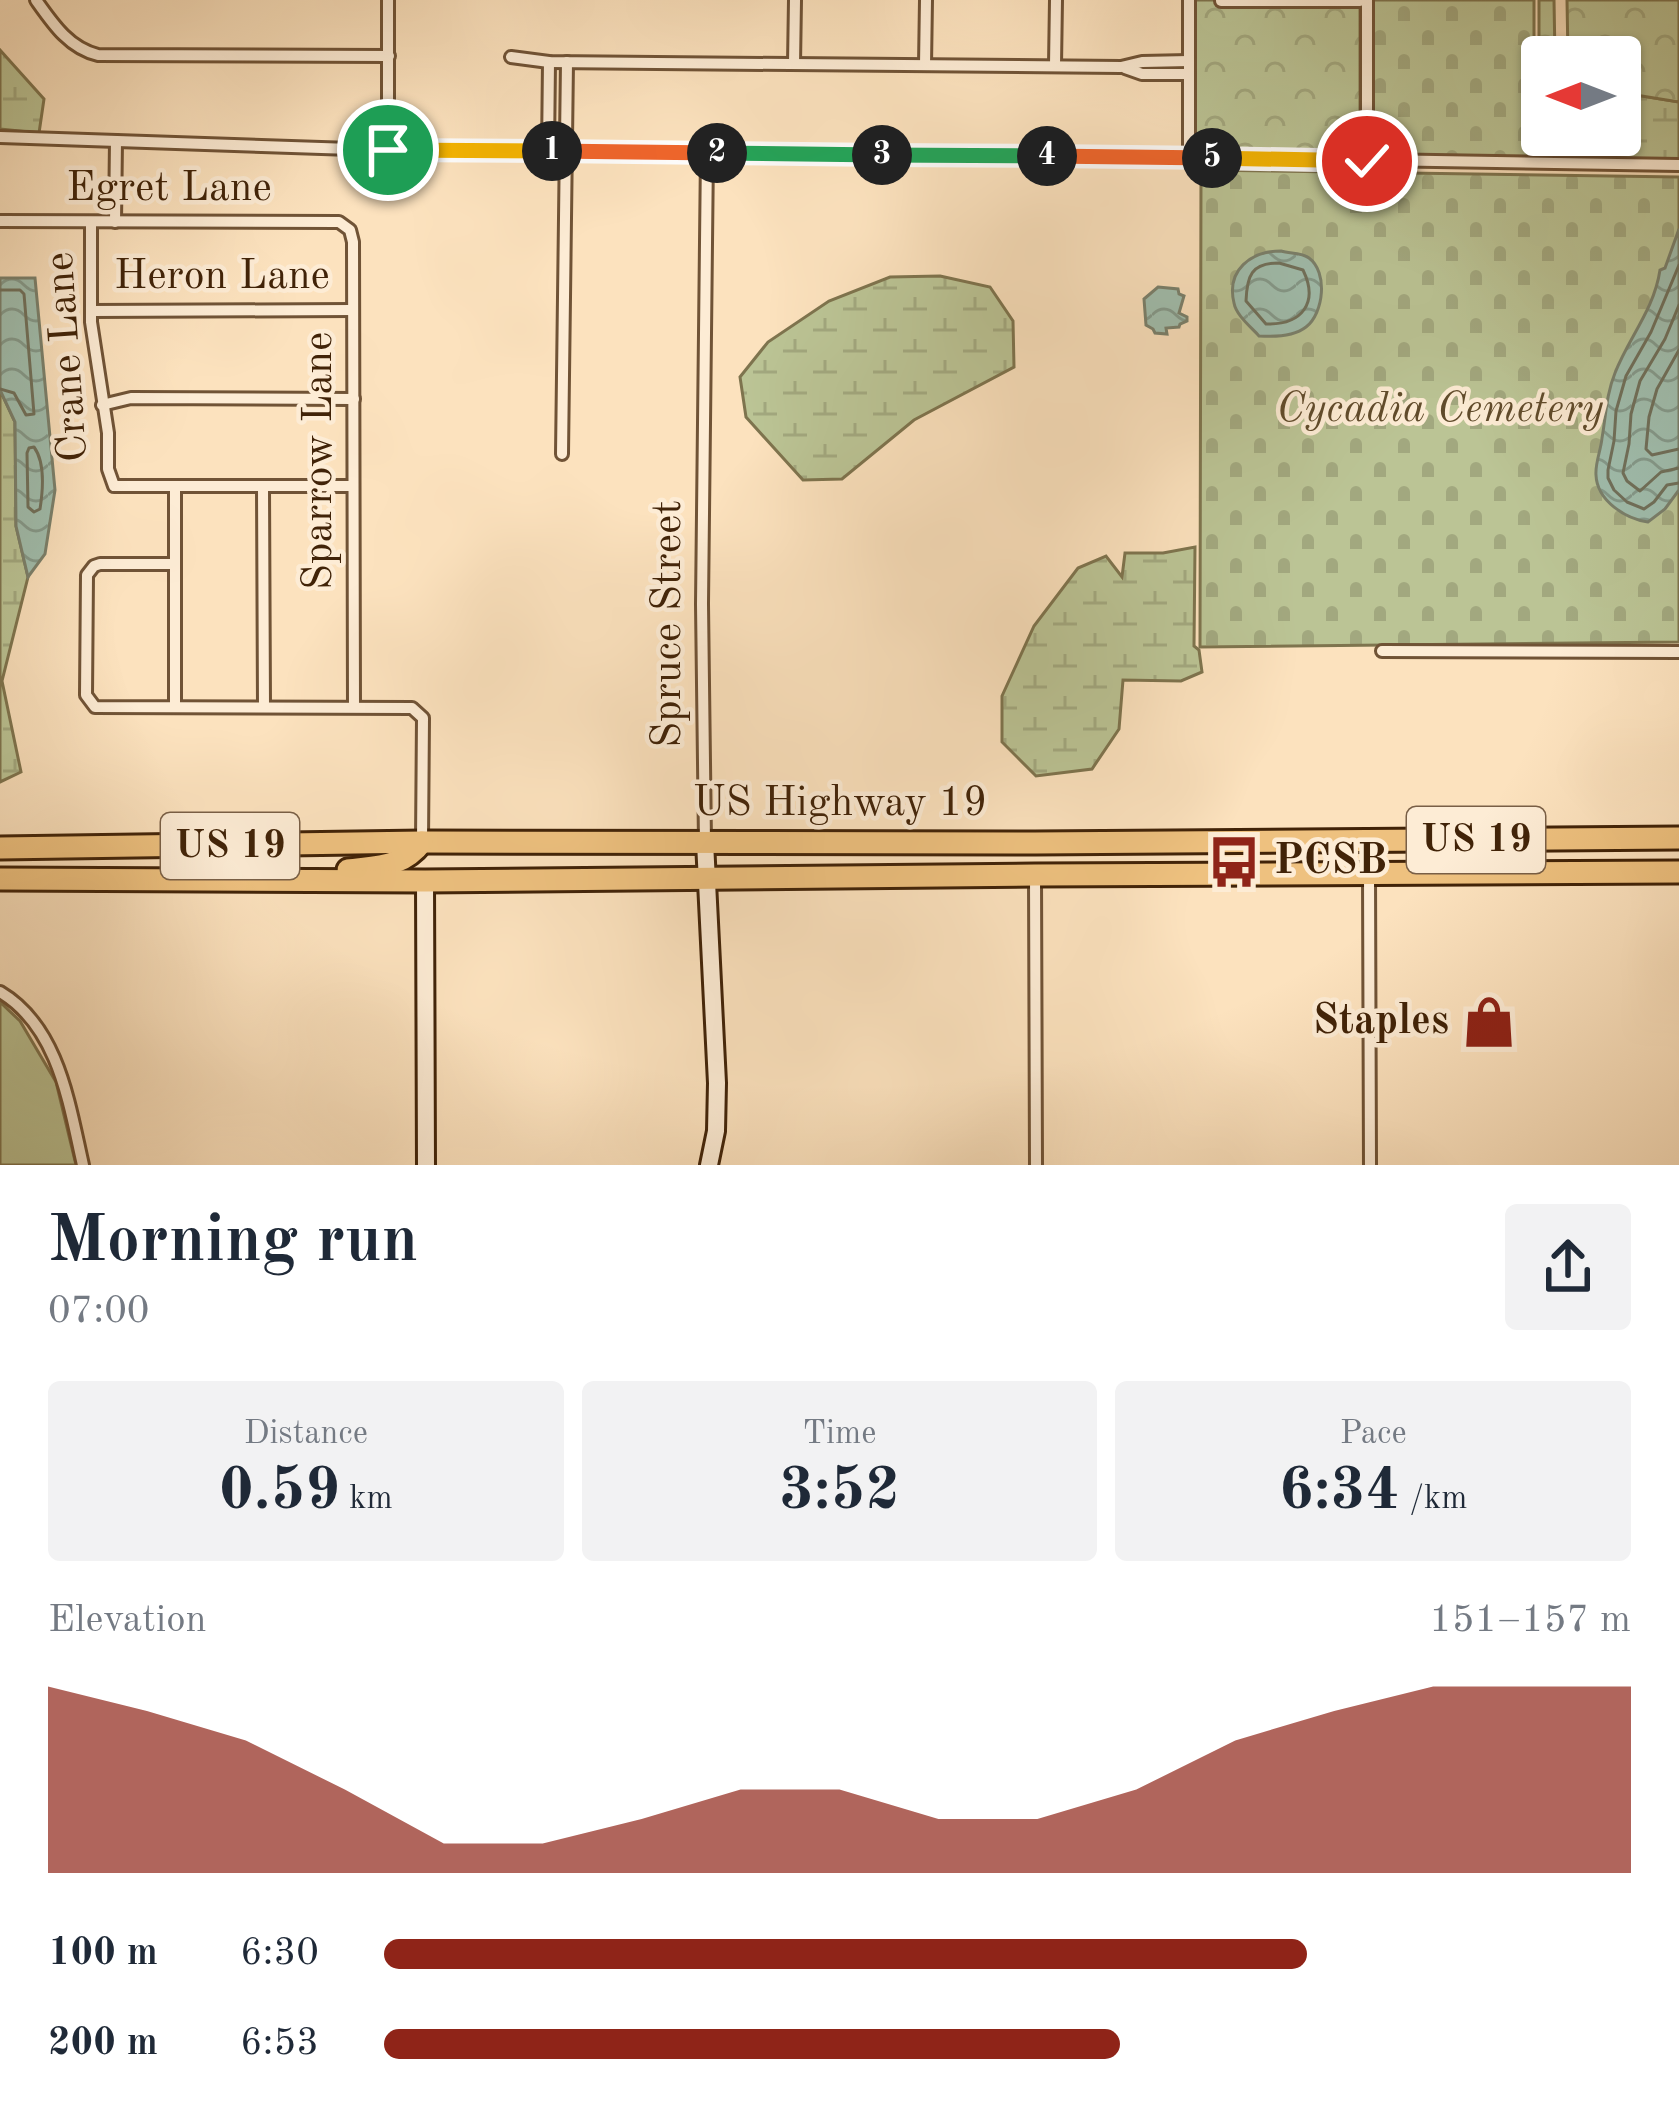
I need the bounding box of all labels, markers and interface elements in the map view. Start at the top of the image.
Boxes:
north arrow [1521,36,1641,156]
map controls [1521,36,1641,156]
pin [337,99,439,201]
pin [1316,110,1418,212]
icon: arrive [355,117,421,183]
pin: 1 [522,121,582,181]
pin: 2 [687,123,747,183]
pin: 3 [852,125,912,185]
pin: 4 [1017,126,1077,186]
pin: 5 [1182,128,1242,188]
icon: check [1334,128,1400,194]
text: 1 [542,134,562,167]
text: 2 [707,136,727,169]
text: 3 [872,138,892,171]
text: 4 [1037,139,1057,172]
text: 5 [1202,141,1222,174]
street label: Egret Lane [66,168,272,210]
street label: Crane Lane [40,250,96,464]
street label: Heron Lane [114,256,330,298]
street label: Sparrow Lane [299,332,341,590]
park label: Cycadia Cemetery [1276,389,1604,431]
street label: Spruce Street [648,500,690,748]
street label: US Highway 19 [693,783,987,825]
road number: US 19 [1407,807,1545,873]
road number: US 19 [161,813,299,879]
bus stop icon: PCSB [1205,833,1263,891]
place label: PCSB [1274,841,1387,883]
shop icon: Staples [1460,993,1518,1051]
place label: Staples [1313,1001,1449,1043]
button: share [1505,1204,1631,1330]
text: Morning run [48,1210,418,1276]
text: 07:00 [48,1292,149,1331]
text: Distance [244,1418,368,1451]
text: Time [803,1418,876,1451]
text: Pace [1340,1418,1407,1451]
text: 0.59 [219,1462,340,1522]
text: 3:52 [779,1462,900,1522]
text: 6:34 [1279,1462,1400,1522]
text: km [340,1483,393,1516]
text: /km [1400,1483,1467,1516]
text: Elevation [48,1601,207,1640]
text: 151–157 m [1429,1601,1631,1640]
text: 100 m [48,1934,158,1973]
text: 6:30 [240,1934,319,1973]
text: 200 m [48,2024,158,2063]
text: 6:53 [240,2024,319,2063]

